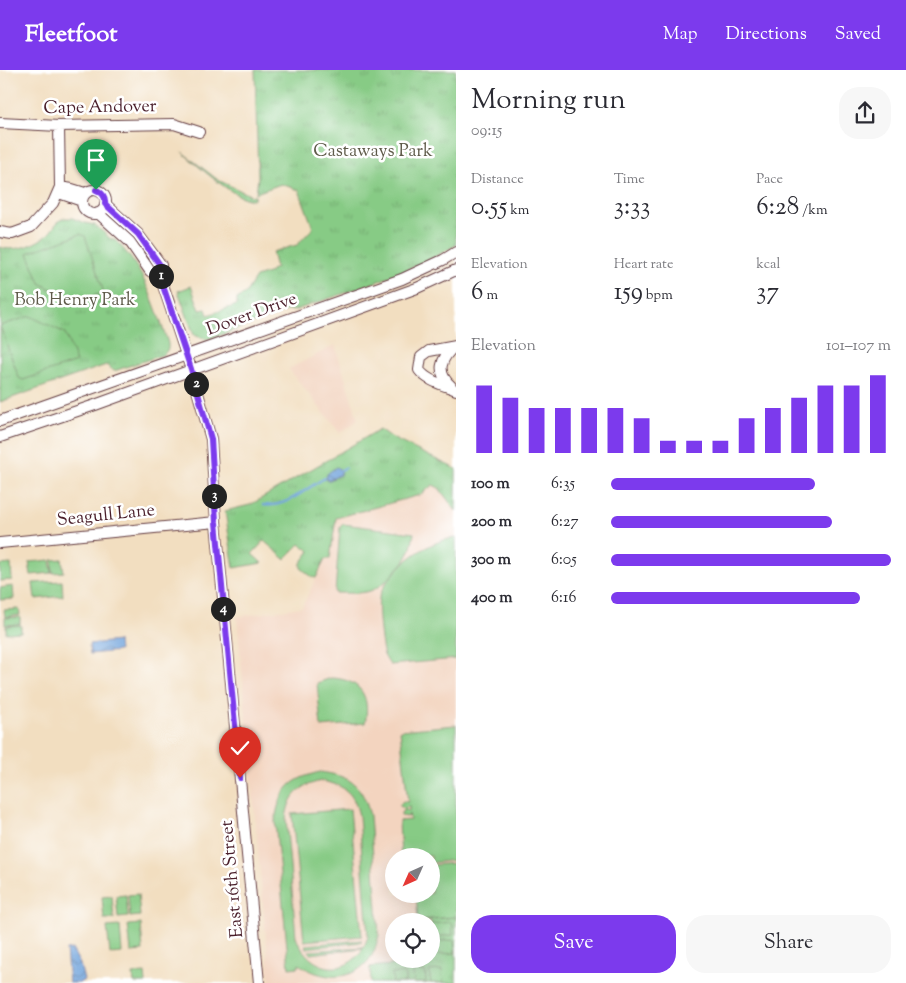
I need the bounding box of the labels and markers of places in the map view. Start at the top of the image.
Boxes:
pin [75,139,117,190]
pin: 1 [148,264,174,288]
pin: 2 [184,372,208,396]
pin: 3 [202,484,226,508]
pin: 4 [210,596,236,622]
pin [219,727,261,778]

